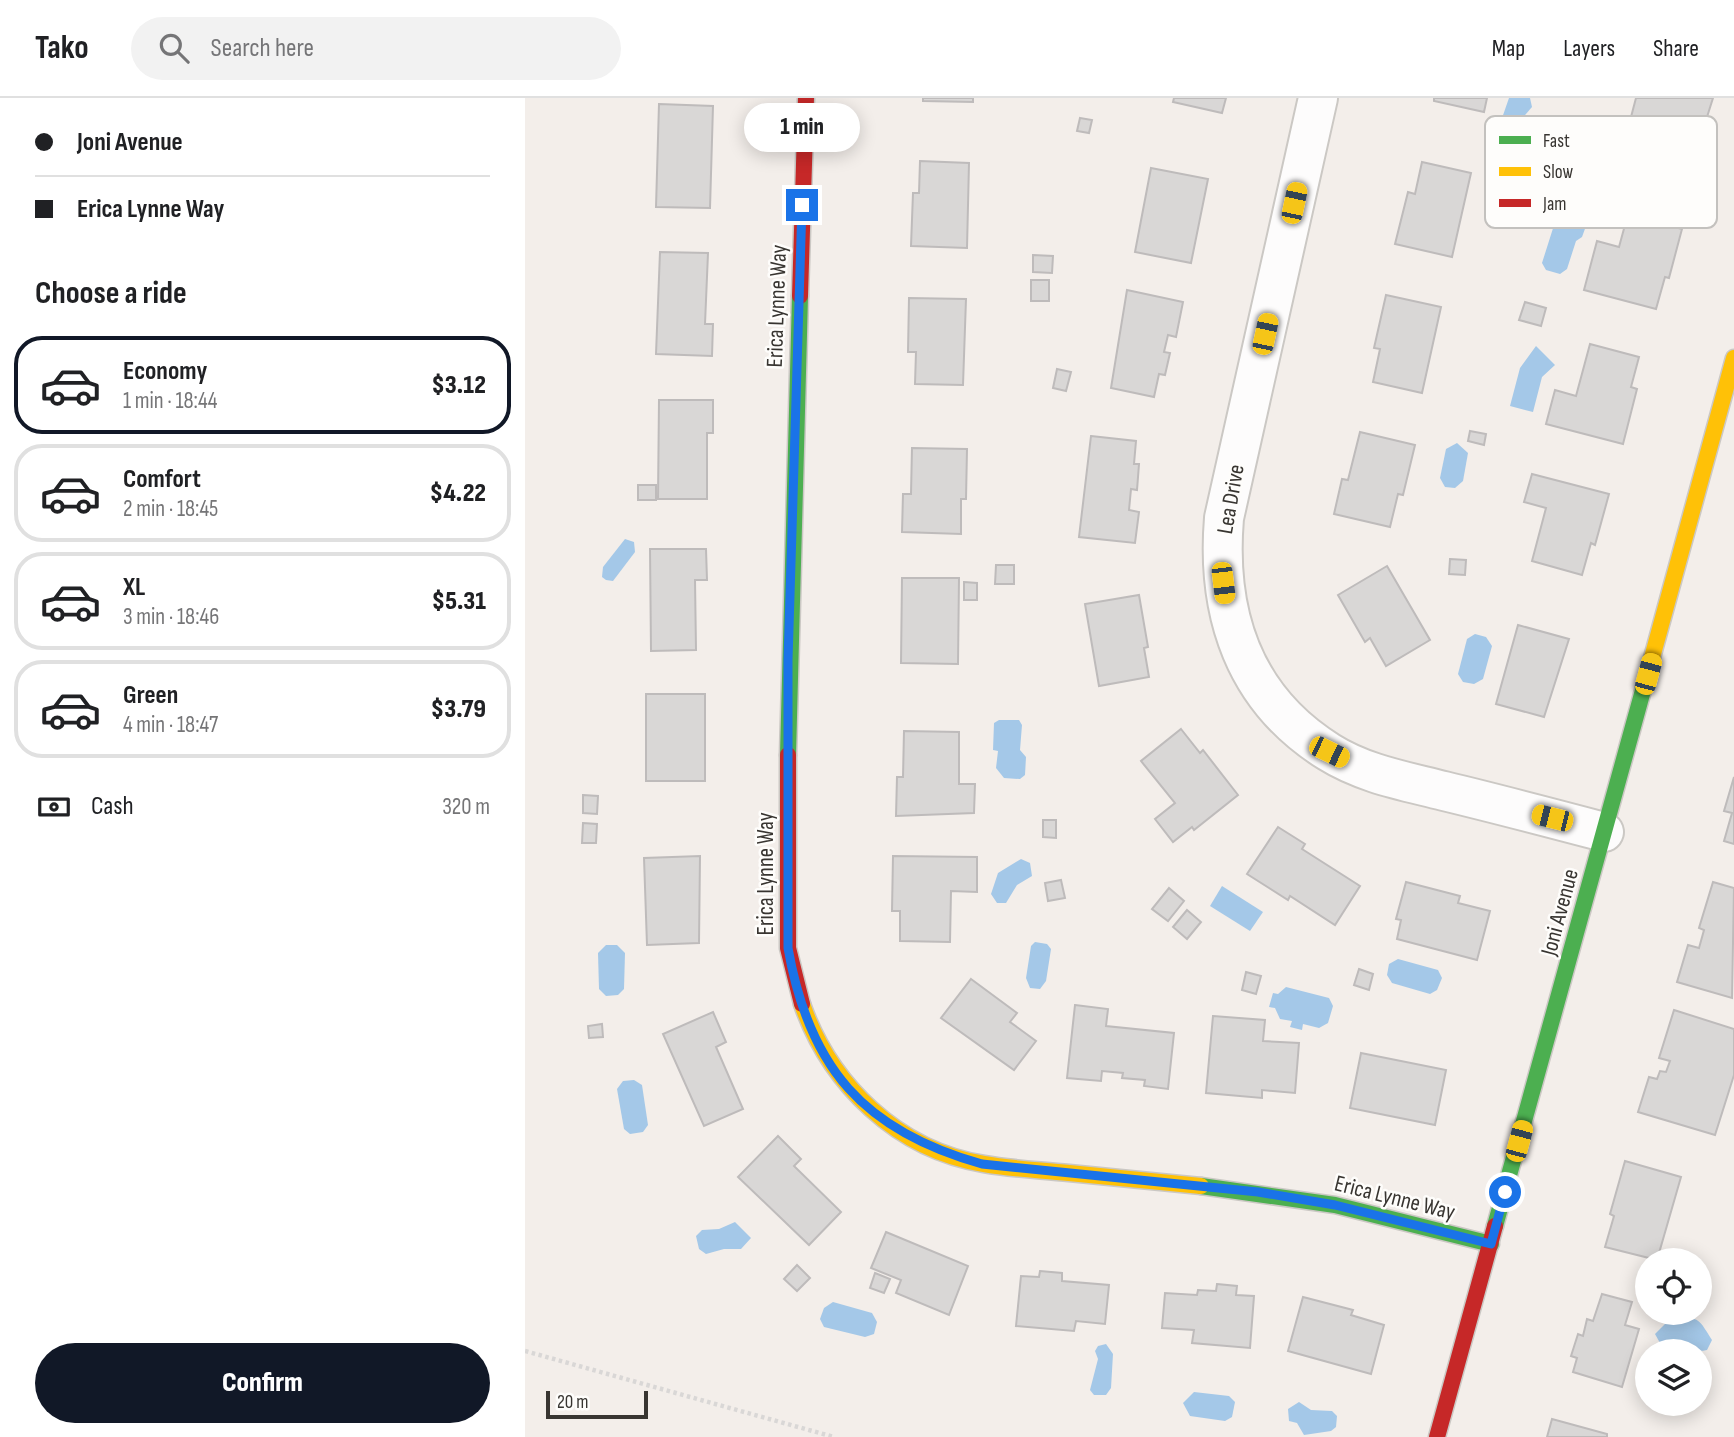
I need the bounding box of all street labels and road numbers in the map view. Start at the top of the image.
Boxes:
street label: Erica Lynne Way [761,244,793,368]
street label: Lea Drive [1211,462,1251,536]
street label: Erica Lynne Way [752,812,780,936]
street label: Joni Avenue [1535,866,1585,959]
street label: Erica Lynne Way [1332,1169,1458,1226]

